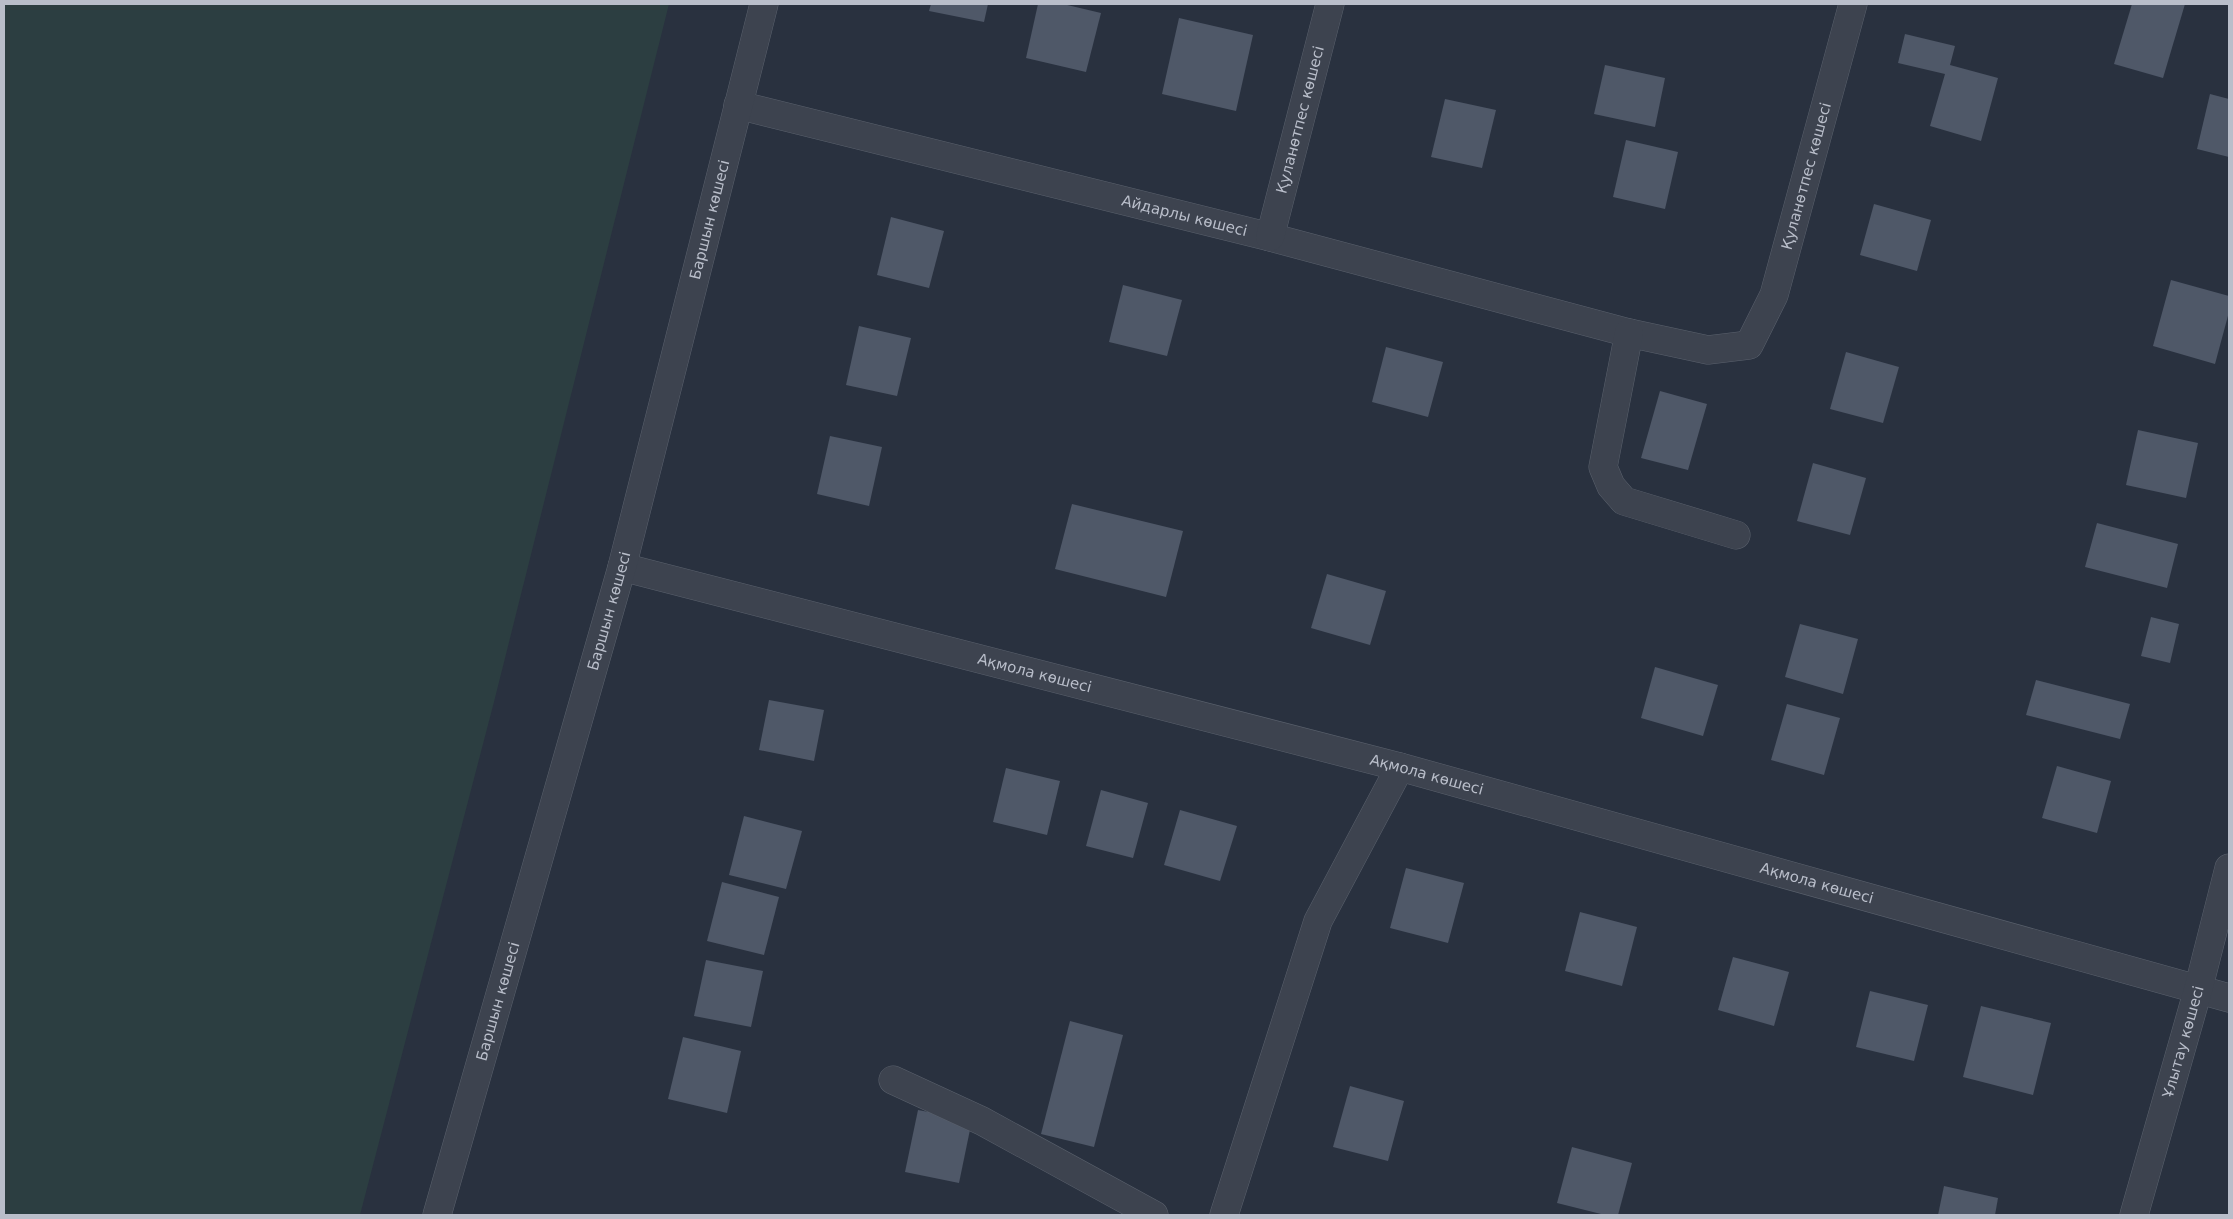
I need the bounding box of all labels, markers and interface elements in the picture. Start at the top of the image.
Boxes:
street label: Қуланөтпес көшесі [1273,44,1328,196]
street label: Қуланөтпес көшесі [1778,100,1835,252]
street label: Баршын көшесі [686,158,733,282]
street label: Айдарлы көшесі [1120,192,1249,240]
street label: Баршын көшесі [584,550,635,673]
street label: Ақмола көшесі [976,650,1094,696]
street label: Ақмола көшесі [1368,751,1485,799]
street label: Ақмола көшесі [1758,859,1876,908]
street label: Баршын көшесі [472,940,523,1063]
street label: Ұлытау көшесі [2158,984,2208,1101]

